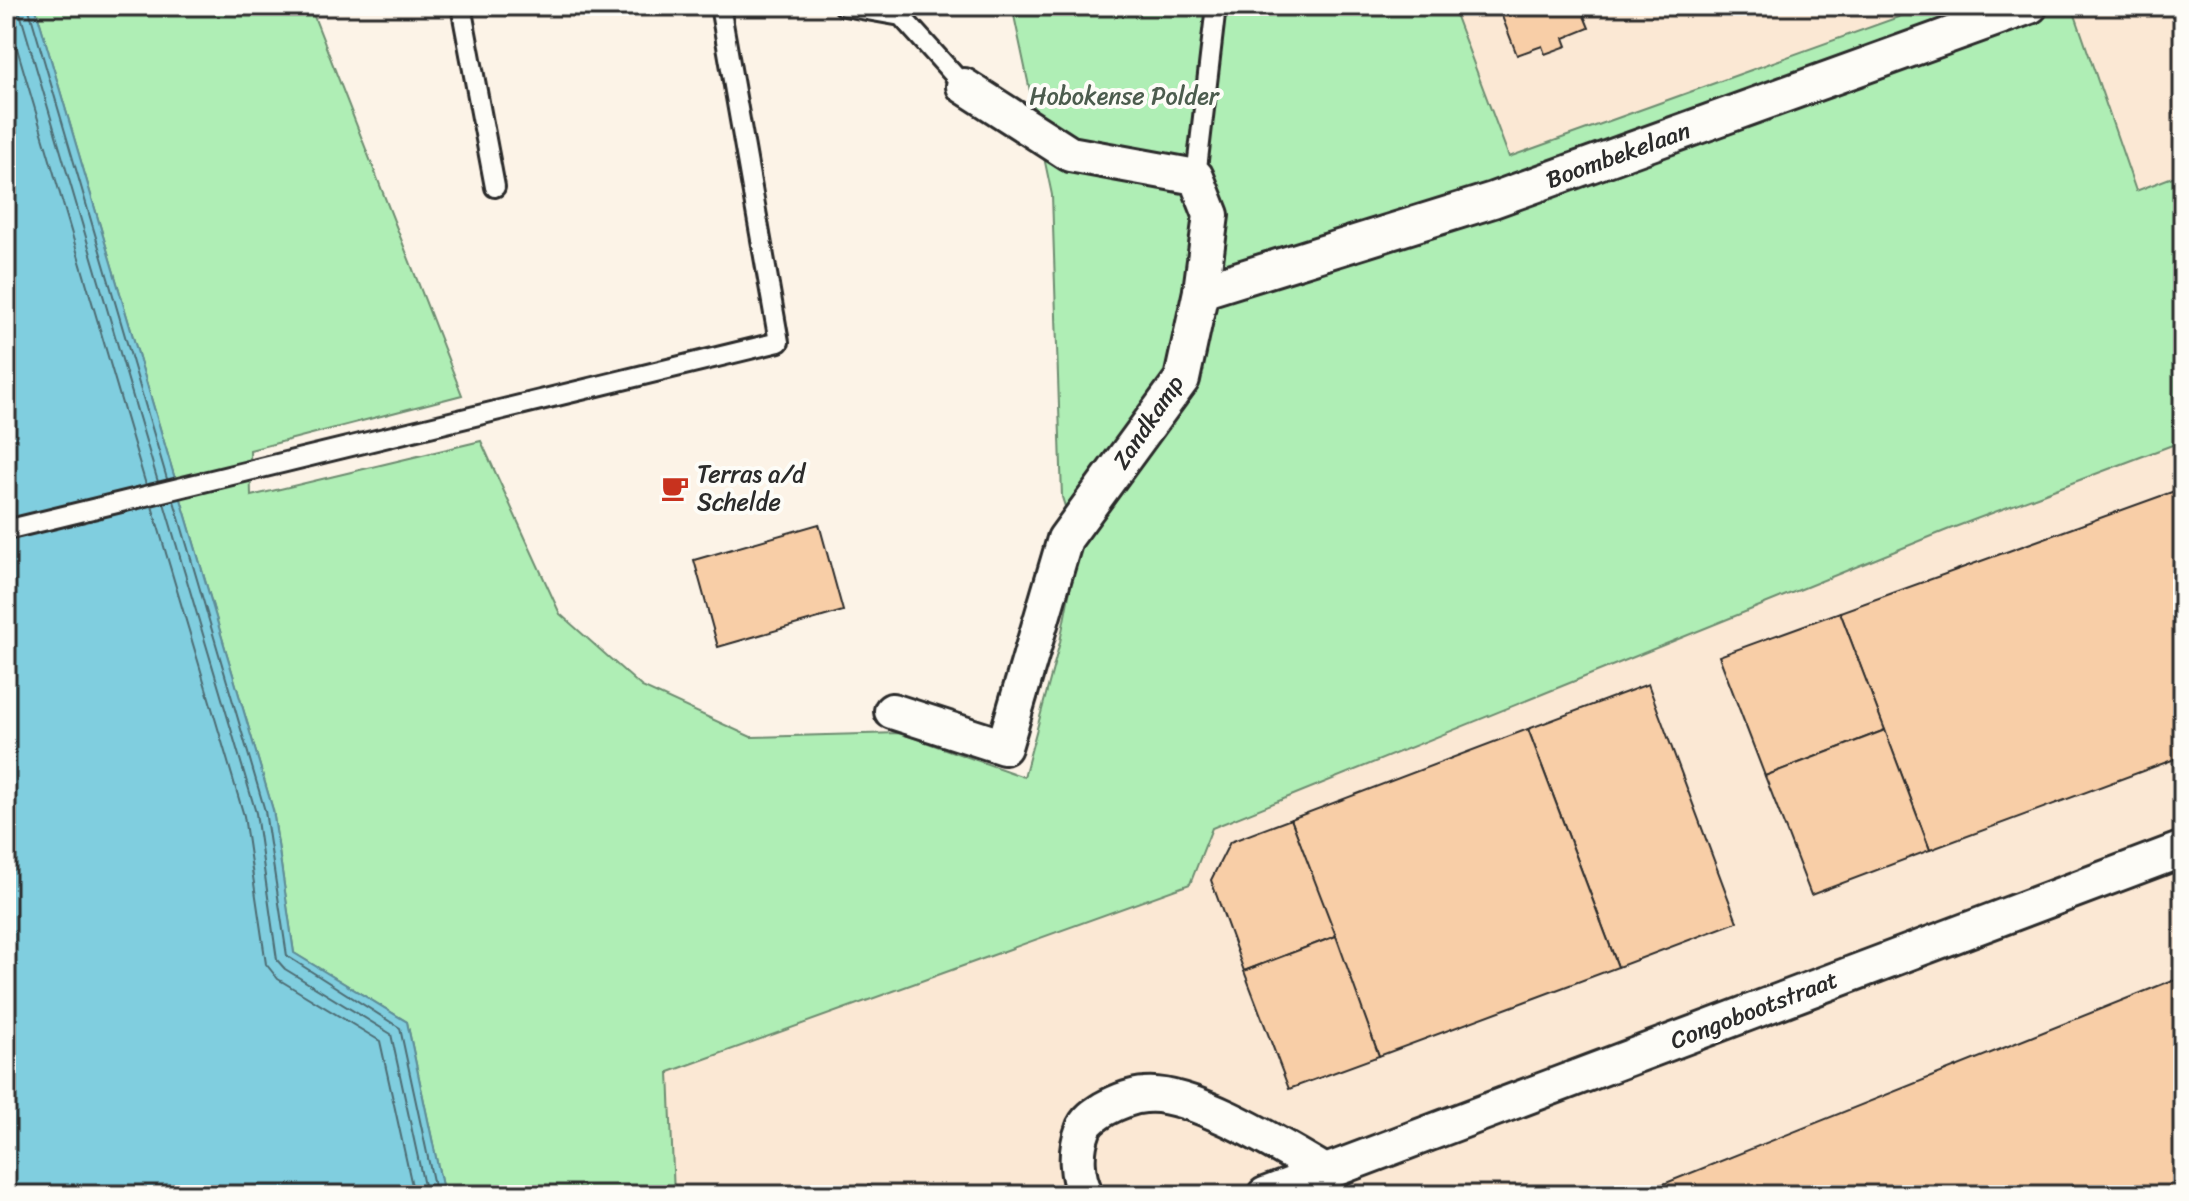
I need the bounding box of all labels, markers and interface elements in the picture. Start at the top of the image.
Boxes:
park label: Hobokense Polder [1029,75,1221,117]
street label: Boombekelaan [1540,109,1696,201]
street label: Zandkamp [1101,366,1195,478]
place label: Terras a/d Schelde [697,453,807,523]
cafe icon: Terras a/d Schelde [660,473,690,503]
street label: Congobootstraat [1664,959,1844,1061]

